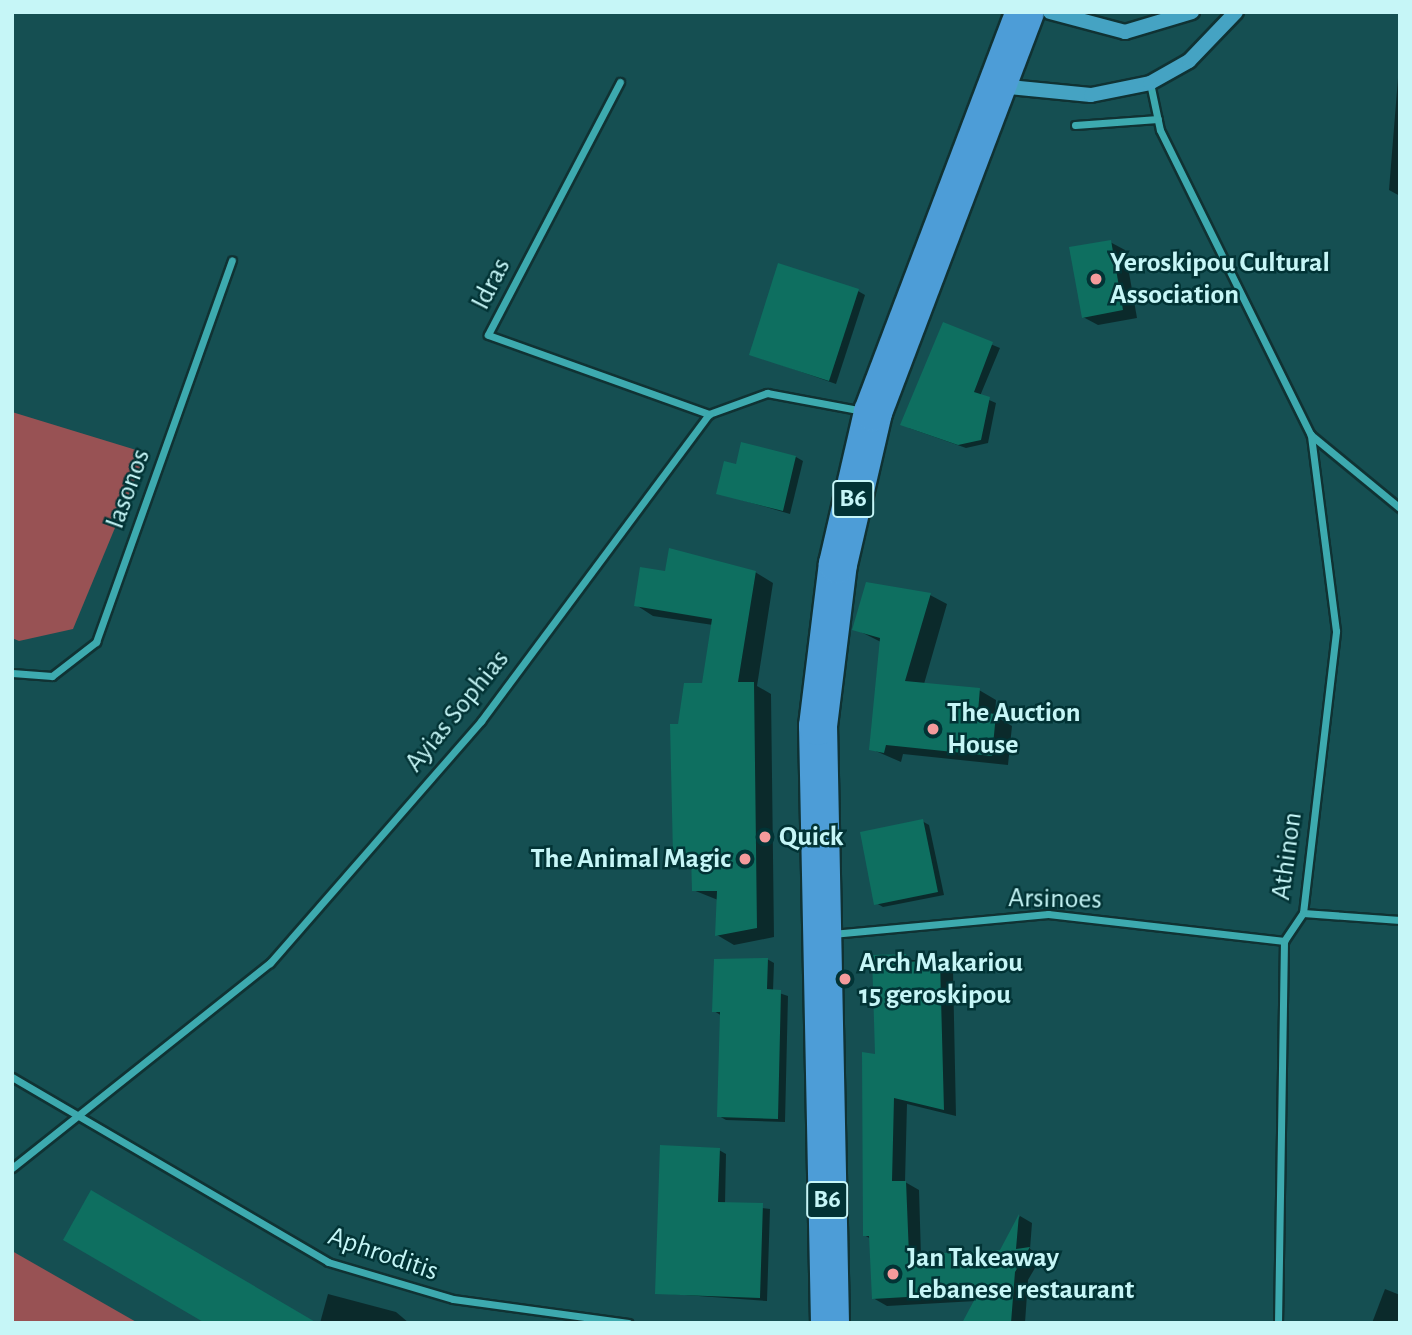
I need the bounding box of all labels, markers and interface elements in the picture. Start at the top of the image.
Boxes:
place label: Yeroskipou Cultural Association [1110,246,1330,312]
street label: Idras [464,253,518,315]
marker: Yeroskipou Cultural Association [1088,271,1104,287]
street label: Iasonos [98,445,158,533]
road number: B6 [832,477,874,522]
street label: Ayias Sophias [398,643,516,779]
place label: The Auction House [947,696,1080,762]
marker: The Auction House [925,721,941,737]
street label: Athinon [1264,810,1310,902]
place label: Quick [779,820,844,854]
marker: Quick [757,829,773,845]
place label: The Animal Magic [530,842,731,876]
marker: The Animal Magic [737,851,753,867]
street label: Arsinoes [1008,881,1102,917]
place label: Arch Makariou 15 geroskipou [859,946,1023,1012]
marker: Arch Makariou 15 geroskipou [837,971,853,987]
road number: B6 [806,1177,848,1222]
street label: Aphroditis [324,1220,442,1288]
place label: Jan Takeaway Lebanese restaurant [907,1241,1134,1307]
marker: Jan Takeaway Lebanese restaurant [885,1266,901,1282]

